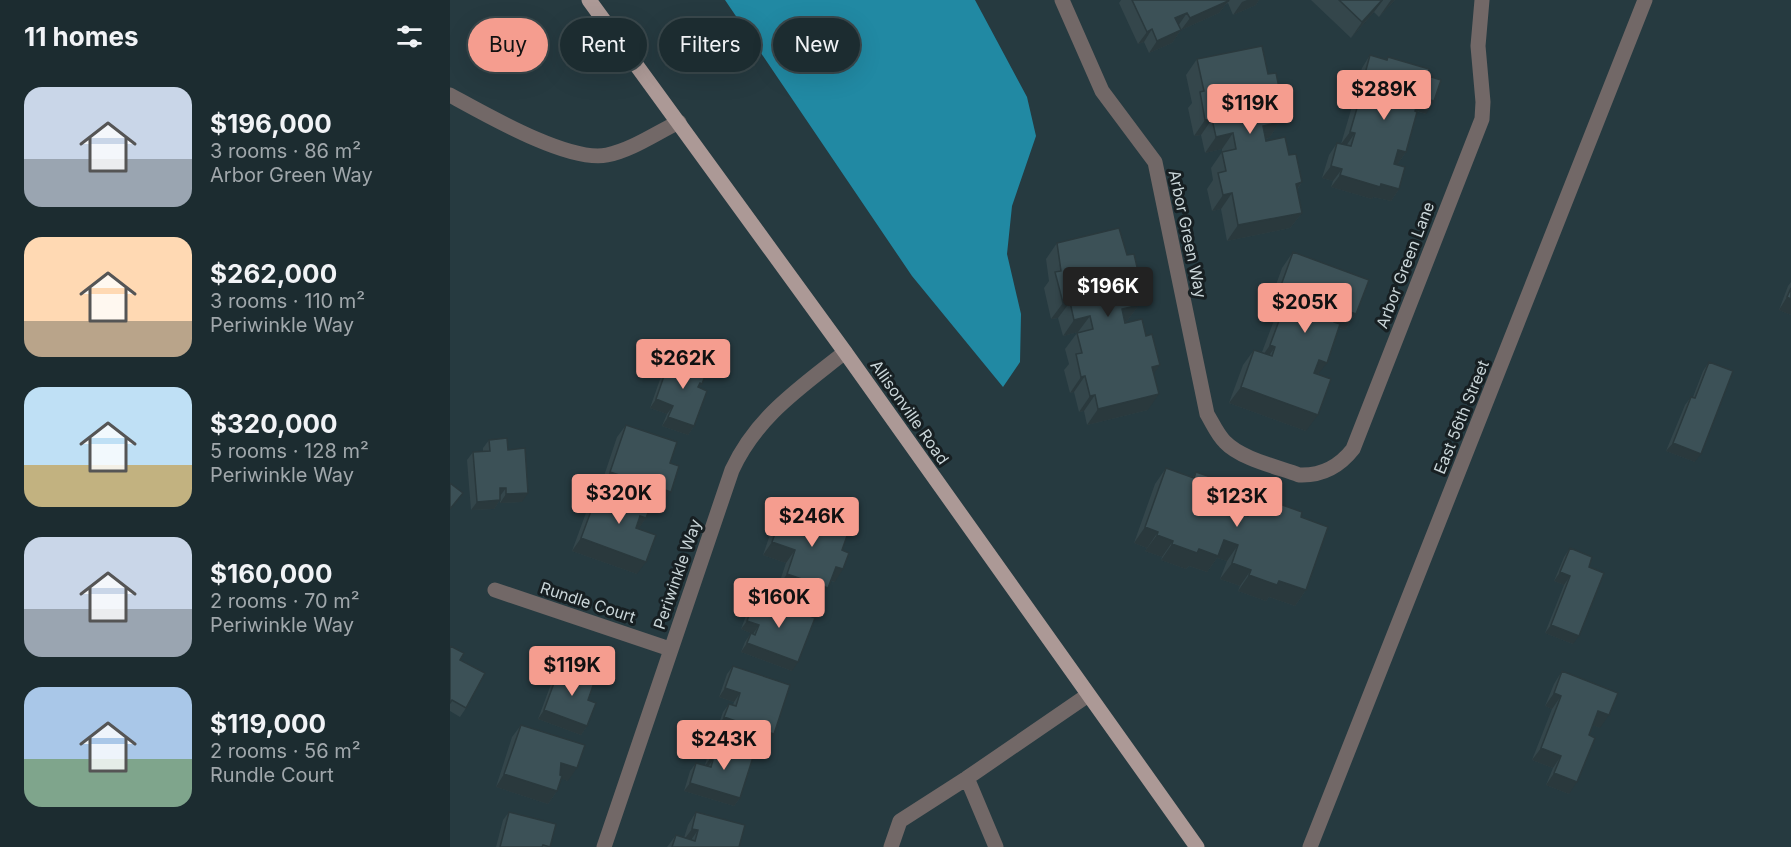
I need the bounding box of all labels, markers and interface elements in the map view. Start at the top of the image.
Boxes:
chip: Buy [468,18,548,72]
chip: Rent [560,18,647,72]
chip: Filters [659,18,761,72]
chip: New [773,18,860,72]
icon: filters [393,20,426,53]
text: 11 homes [24,21,139,52]
pin: $289K [1342,70,1426,121]
text: $289K [1351,77,1417,101]
pin: $119K [1208,84,1292,135]
text: $119K [1221,91,1279,115]
text: $196,000 [210,108,332,139]
icon: home [72,111,144,183]
text: 3 rooms · 86 m² [210,139,361,163]
text: Arbor Green Way [210,163,373,187]
street label: Arbor Green Way [1165,168,1211,300]
street label: Arbor Green Lane [1372,199,1438,331]
text: $262,000 [210,258,337,289]
icon: home [72,261,144,333]
pin: $196K [1066,267,1150,318]
text: $196K [1077,274,1139,298]
pin: $205K [1263,283,1347,334]
text: 3 rooms · 110 m² [210,289,365,313]
text: $205K [1272,290,1338,314]
text: Periwinkle Way [210,313,354,337]
pin: $262K [641,339,725,390]
text: $262K [650,346,716,370]
street label: Allisonville Road [867,356,953,468]
street label: East 56th Street [1429,357,1493,477]
text: $320,000 [210,408,337,439]
icon: home [72,411,144,483]
text: 5 rooms · 128 m² [210,439,369,463]
text: Periwinkle Way [210,463,354,487]
pin: $320K [577,474,661,525]
pin: $123K [1195,477,1279,528]
text: $320K [586,481,652,505]
text: $123K [1206,484,1268,508]
pin: $246K [770,497,854,548]
text: $246K [779,504,845,528]
street label: Periwinkle Way [649,516,705,632]
text: $160,000 [210,558,332,589]
icon: home [72,561,144,633]
street label: Rundle Court [538,577,638,627]
pin: $160K [737,578,821,629]
text: $160K [748,585,810,609]
text: 2 rooms · 70 m² [210,589,360,613]
text: Periwinkle Way [210,613,354,637]
pin: $119K [530,646,614,697]
text: $119K [543,653,601,677]
text: $119,000 [210,708,326,739]
icon: home [72,711,144,783]
pin: $243K [682,720,766,771]
text: $243K [691,727,757,751]
text: 2 rooms · 56 m² [210,739,361,763]
text: Rundle Court [210,763,334,787]

